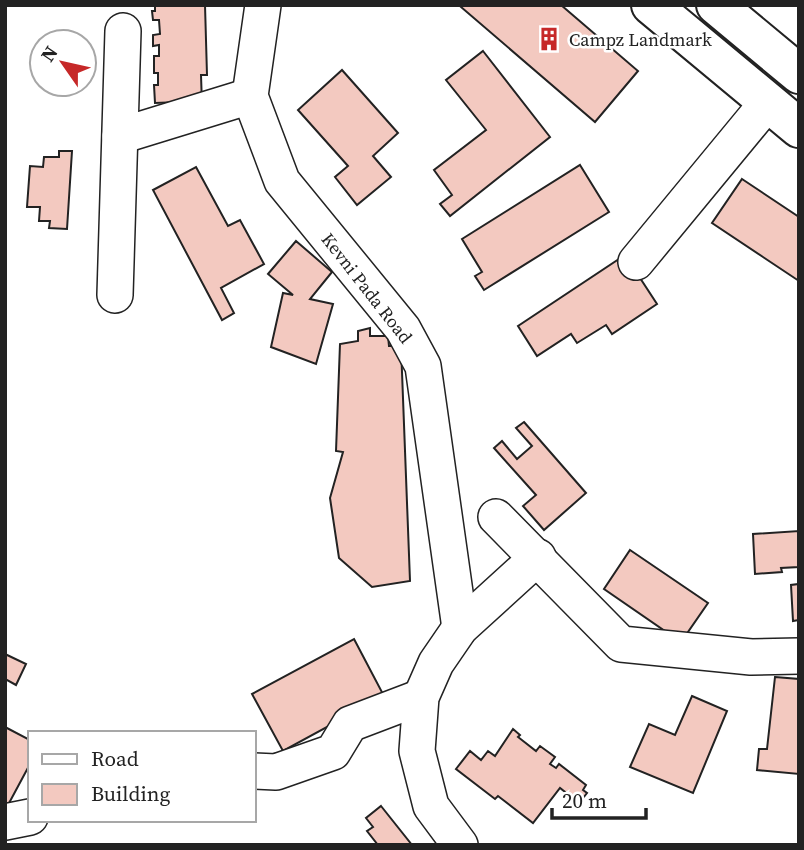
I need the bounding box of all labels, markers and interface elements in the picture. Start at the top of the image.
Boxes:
building icon: Campz Landmark [535,25,563,53]
place label: Campz Landmark [569,27,712,52]
north arrow [28,28,98,98]
text: N [34,40,64,67]
street label: Kevni Pada Road [316,227,418,349]
legend [28,731,256,822]
text: Road [91,744,139,773]
scale bar [552,776,646,820]
text: Building [91,779,170,808]
text: 20 m [562,786,607,815]

